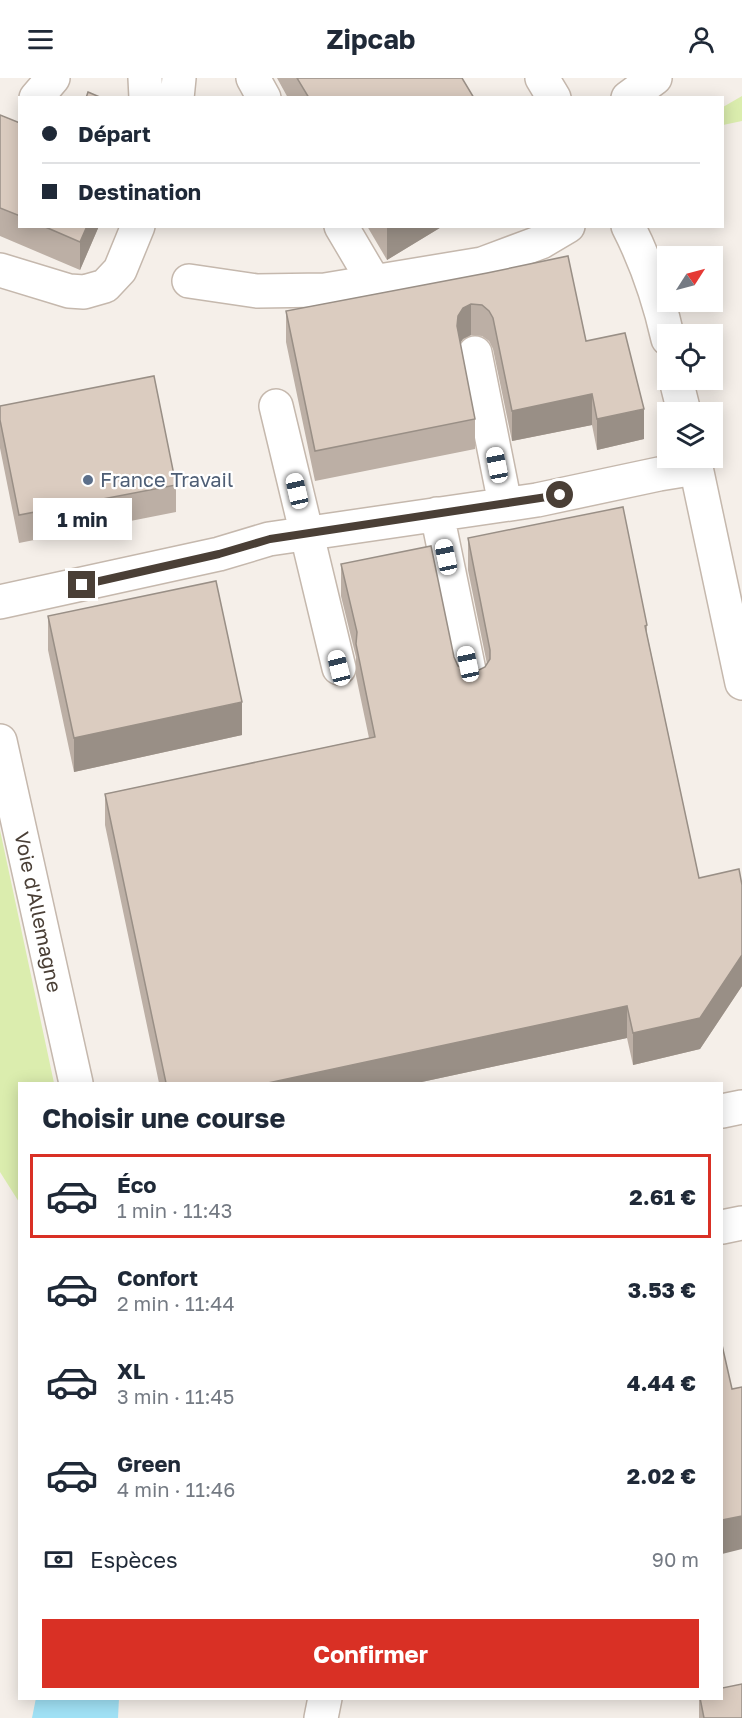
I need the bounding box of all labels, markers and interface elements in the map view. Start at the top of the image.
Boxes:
icon: menu [24,23,57,56]
text: Zipcab [327,23,415,55]
icon: person [685,23,718,56]
text: Départ [78,120,151,147]
text: Destination [78,178,201,205]
north arrow [657,246,723,312]
map controls [657,246,723,468]
button: locate [657,324,723,390]
button: layers [657,402,723,468]
car [485,446,509,484]
place label: France Travail [100,467,233,491]
car [284,471,310,511]
marker: France Travail [81,473,95,487]
route start [546,481,573,508]
callout: 1 min [32,498,132,540]
text: 1 min [57,507,108,531]
car [433,538,459,576]
route end [68,571,95,598]
car [455,645,481,683]
car [326,648,352,688]
street label: Voie d'Allemagne [10,829,68,994]
text: Choisir une course [42,1102,285,1134]
icon: car [45,1169,99,1223]
text: Éco [117,1171,156,1198]
text: 2.61 € [629,1183,696,1210]
text: 1 min · 11:43 [117,1198,232,1222]
icon: car [45,1262,99,1316]
text: Confort [117,1264,198,1291]
text: 3.53 € [628,1276,696,1303]
text: 2 min · 11:44 [117,1291,235,1315]
icon: car [45,1355,99,1409]
text: XL [117,1357,145,1384]
text: 4.44 € [627,1369,696,1396]
text: 3 min · 11:45 [117,1384,234,1408]
icon: car [45,1448,99,1502]
text: Green [117,1450,181,1477]
text: 2.02 € [627,1462,696,1489]
text: 4 min · 11:46 [117,1477,235,1501]
icon: cash [42,1543,75,1576]
text: Espèces [90,1546,178,1573]
text: 90 m [652,1547,699,1571]
button: Confirmer [42,1619,699,1688]

